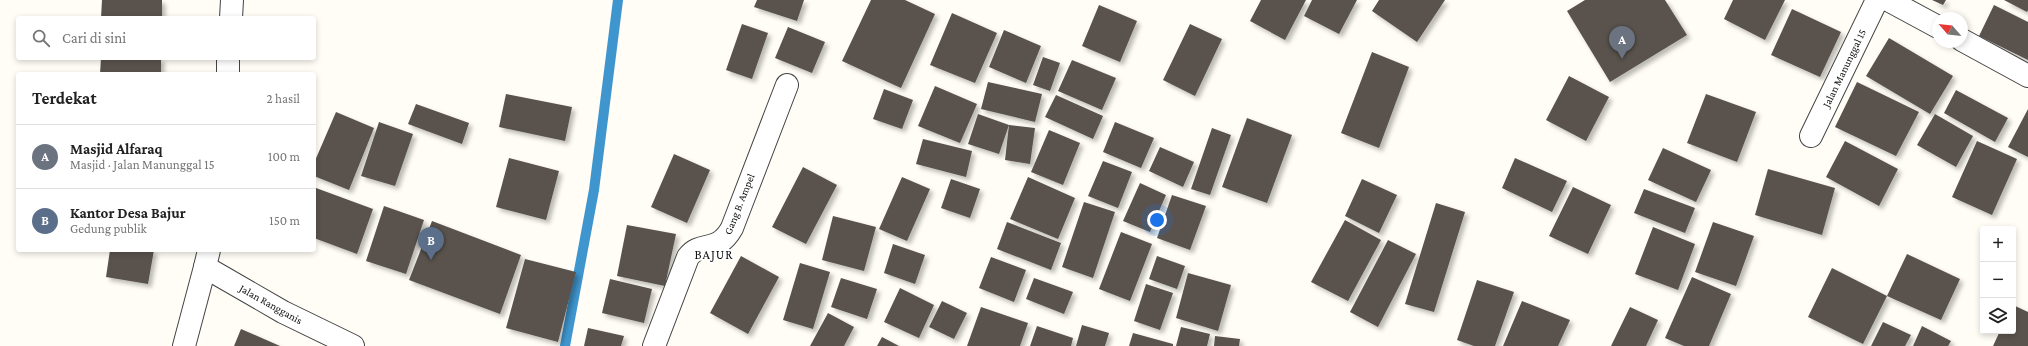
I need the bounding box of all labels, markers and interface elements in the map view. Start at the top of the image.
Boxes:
north arrow [1932,12,1968,48]
search box [16,16,316,60]
pin: A [1609,26,1635,59]
icon: search [30,27,52,49]
street label: Jalan Manunggal 15 [1819,27,1869,110]
text: Cari di sini [62,30,126,46]
text: Terdekat [32,89,97,108]
text: 2 hasil [266,91,300,106]
text: Masjid Alfaraq [70,141,163,157]
text: A [41,149,49,164]
text: 100 m [268,149,300,164]
text: Masjid · Jalan Manunggal 15 [70,157,215,172]
street label: Gang B. Ampel [721,172,758,237]
text: Kantor Desa Bajur [70,205,186,221]
your location [1147,210,1167,230]
text: B [41,213,49,228]
text: 150 m [269,213,300,228]
text: Gedung publik [70,221,147,236]
map controls [1980,226,2016,334]
button: + [1980,226,2016,262]
pin: B [418,227,444,260]
district label: BAJUR [695,247,733,262]
button: − [1980,262,2016,298]
street label: Jalan Rangganis [236,281,305,327]
button: layers [1980,298,2016,334]

